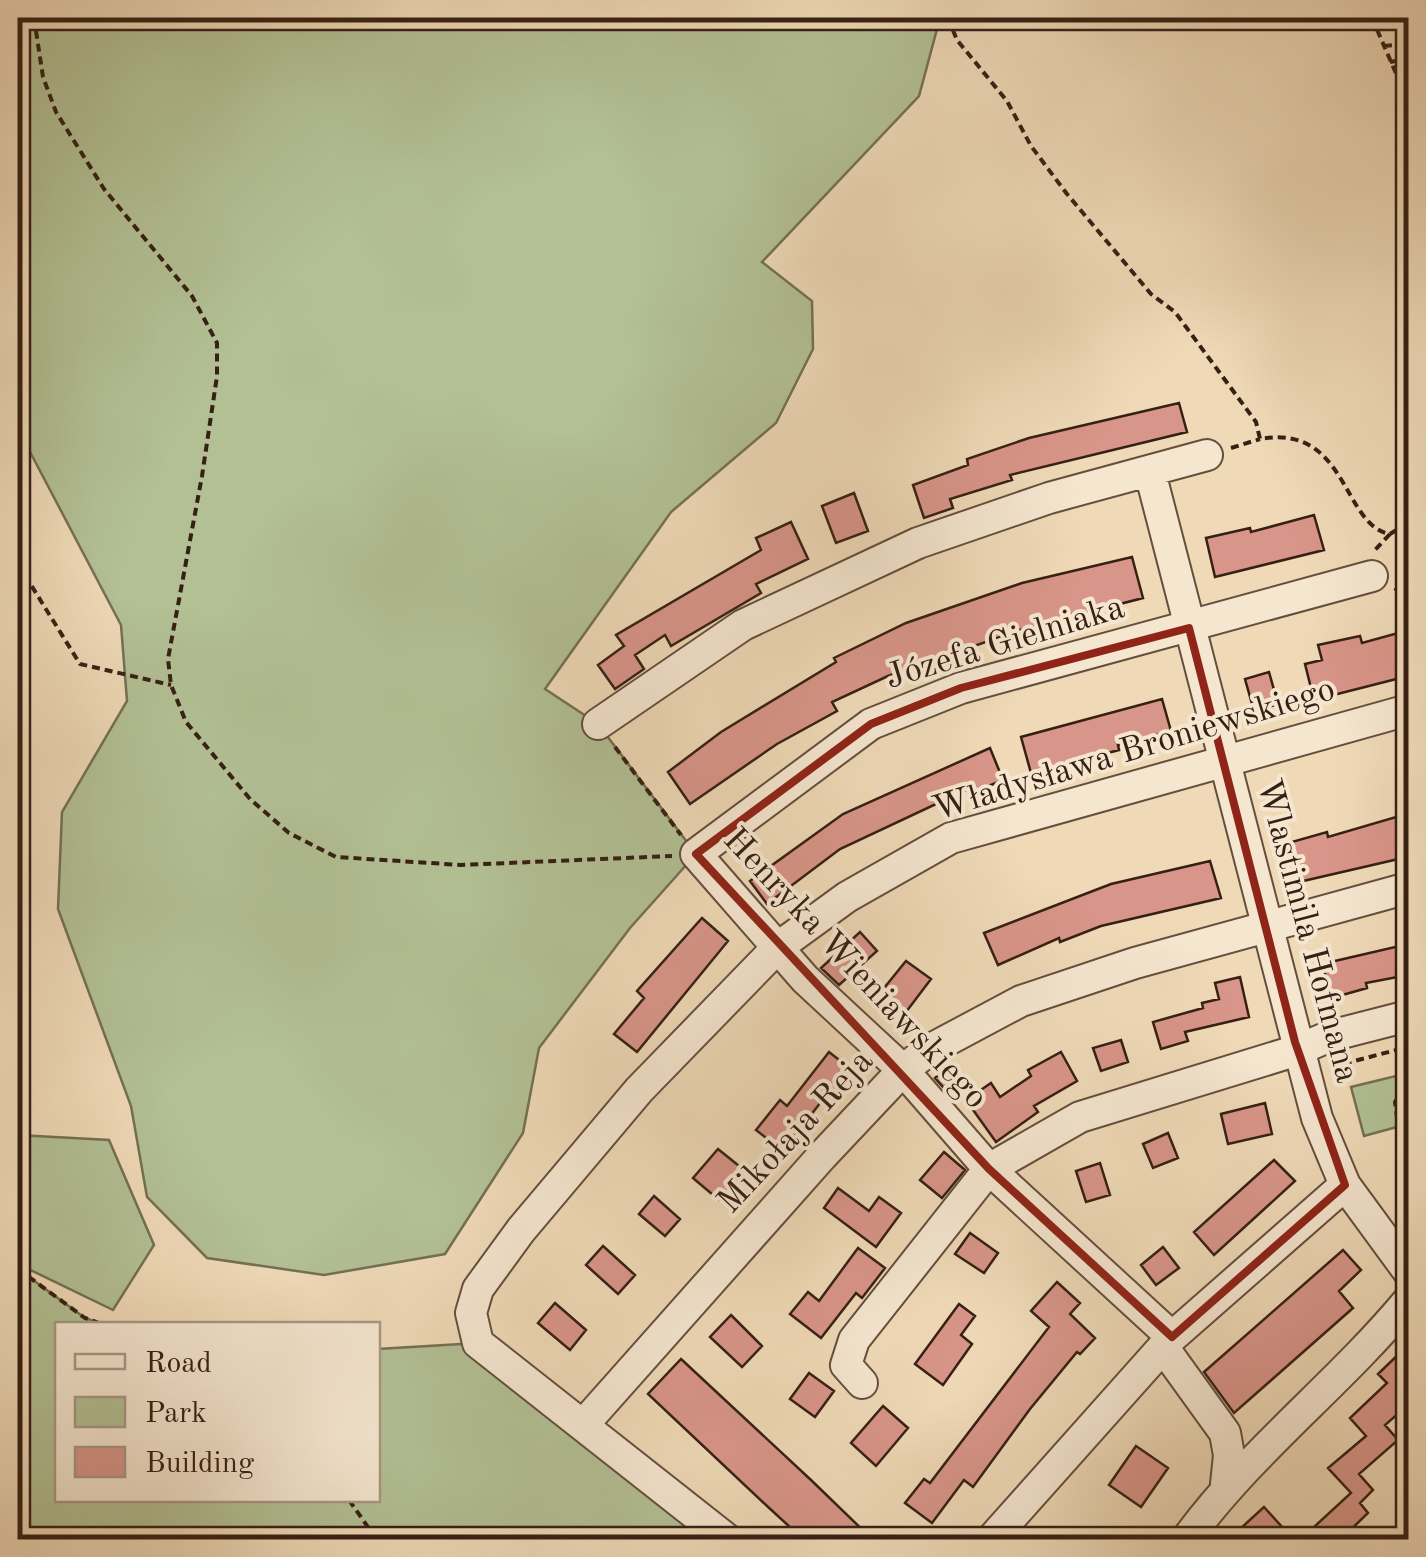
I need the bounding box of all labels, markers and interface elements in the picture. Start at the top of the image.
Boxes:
street label: Józefa Gielniaka [881,590,1129,696]
street label: Władysława Broniewskiego [929,672,1339,828]
street label: Wlastimila Hofmana [1250,776,1364,1086]
street label: Henryka Wieniawskiego [716,822,994,1116]
street label: Mikołaja Reja [712,1044,880,1220]
legend [55,1322,380,1502]
text: Road [145,1349,212,1379]
text: Park [145,1399,207,1429]
text: Building [145,1449,254,1479]

